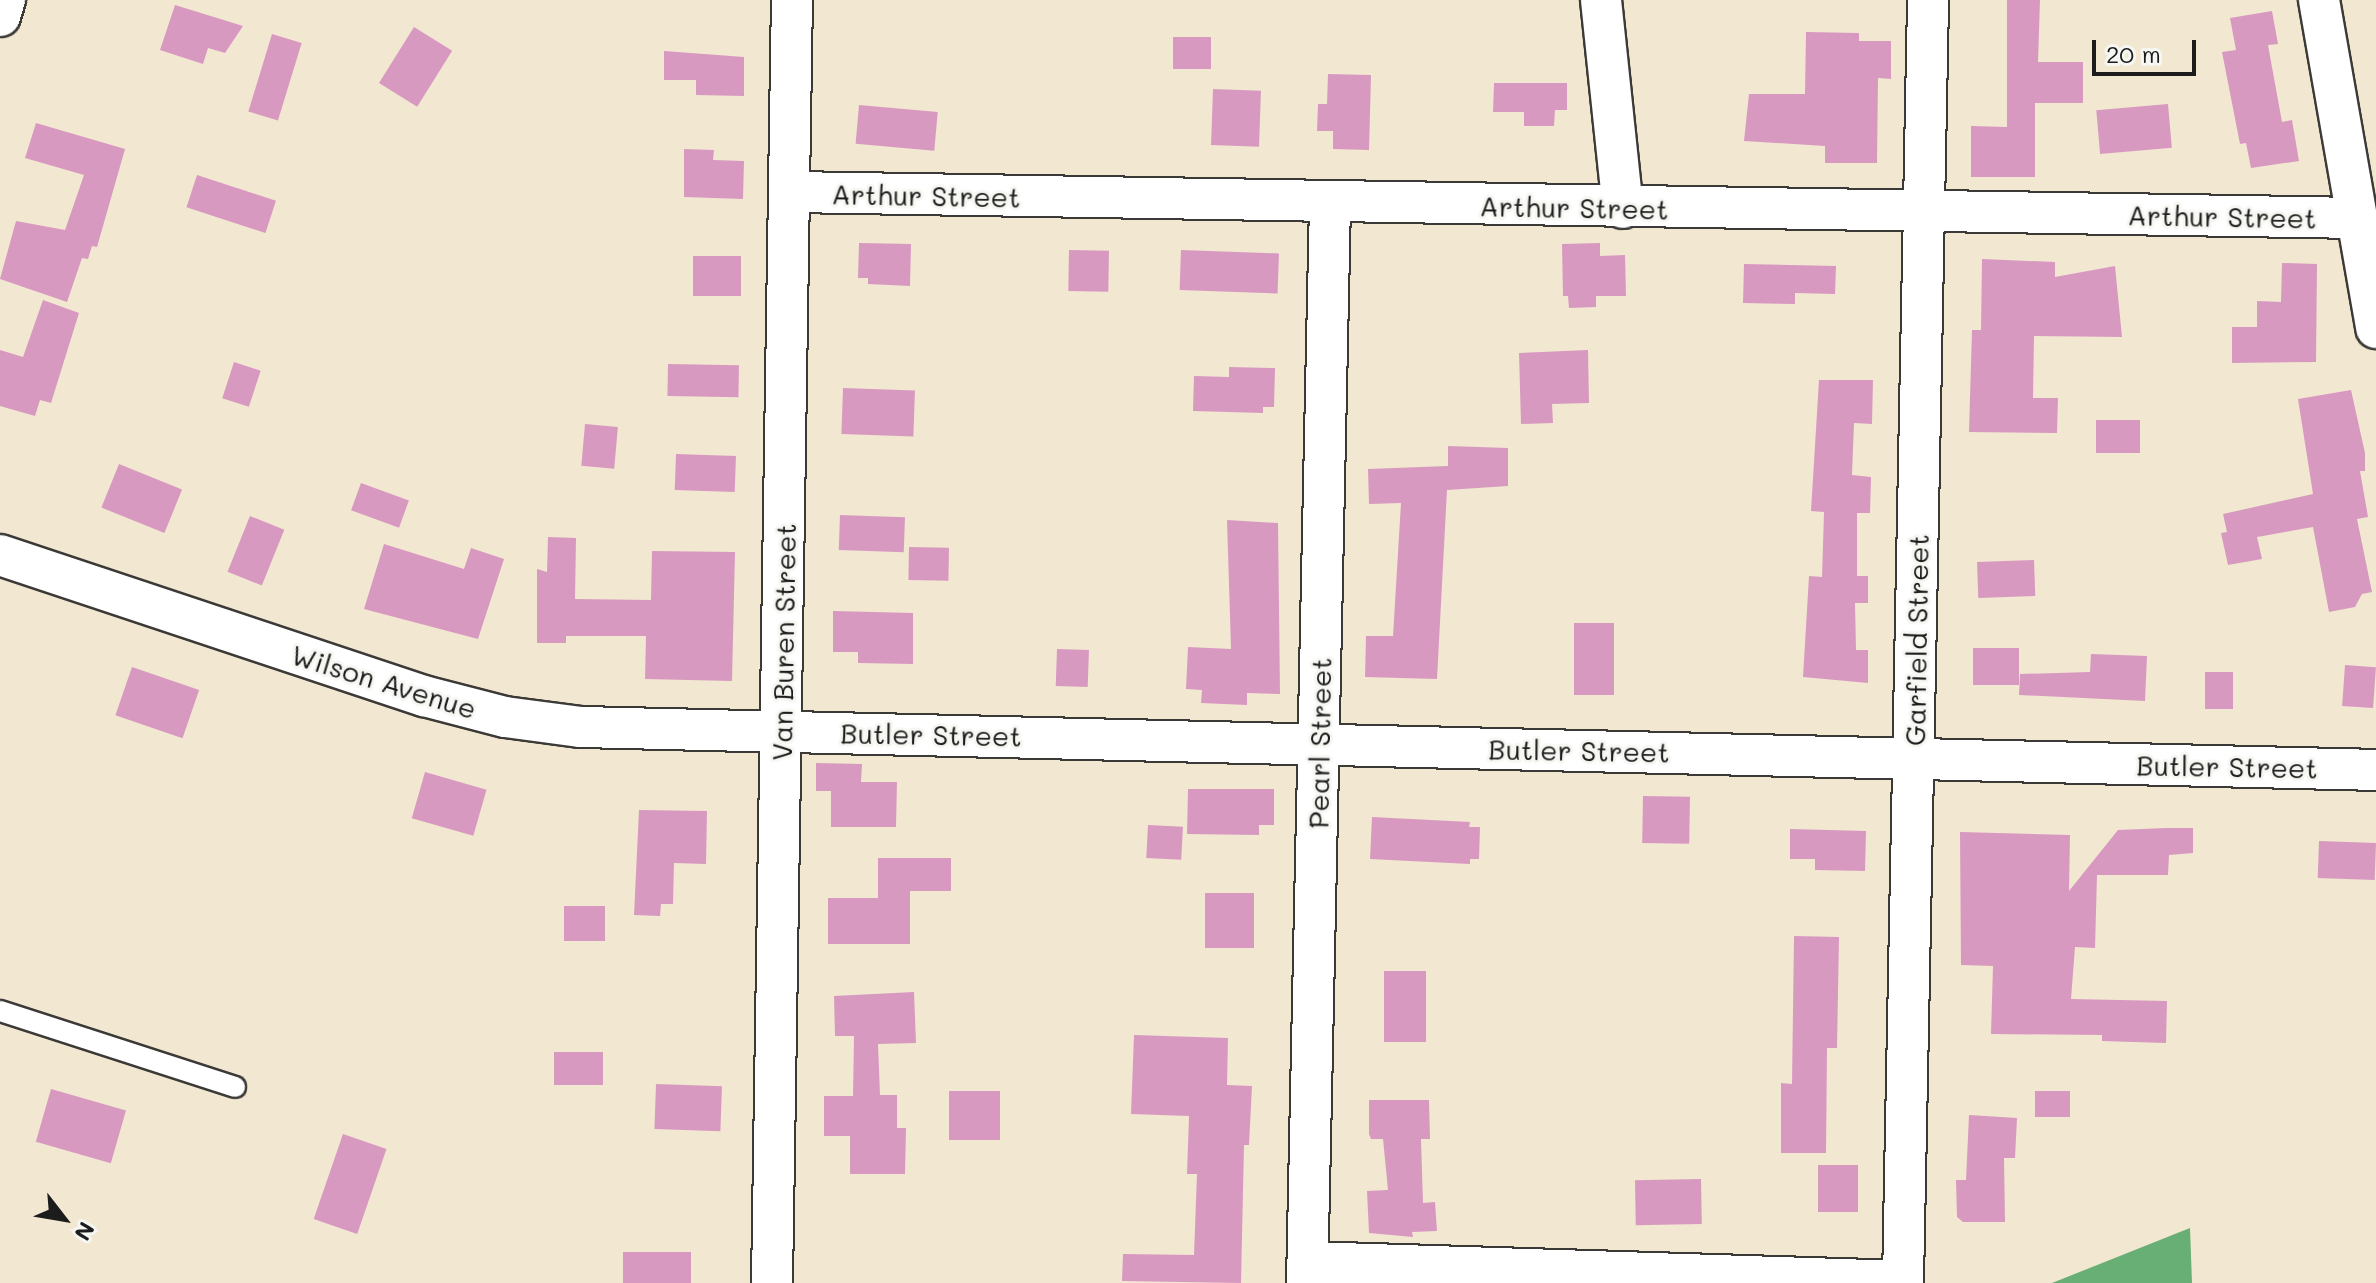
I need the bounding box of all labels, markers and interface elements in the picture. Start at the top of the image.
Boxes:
scale bar [2096,24,2200,74]
text: 20 m [2106,38,2161,69]
street label: Arthur Street [831,177,1021,213]
street label: Arthur Street [1479,189,1669,225]
street label: Arthur Street [2127,198,2317,234]
street label: Van Buren Street [764,523,802,761]
street label: Garfield Street [1897,534,1935,746]
street label: Wilson Avenue [287,637,481,725]
street label: Pearl Street [1301,657,1337,829]
street label: Butler Street [840,716,1022,752]
street label: Butler Street [1488,732,1670,768]
street label: Butler Street [2136,748,2318,784]
north arrow [24,1179,104,1259]
text: N [68,1217,102,1246]

